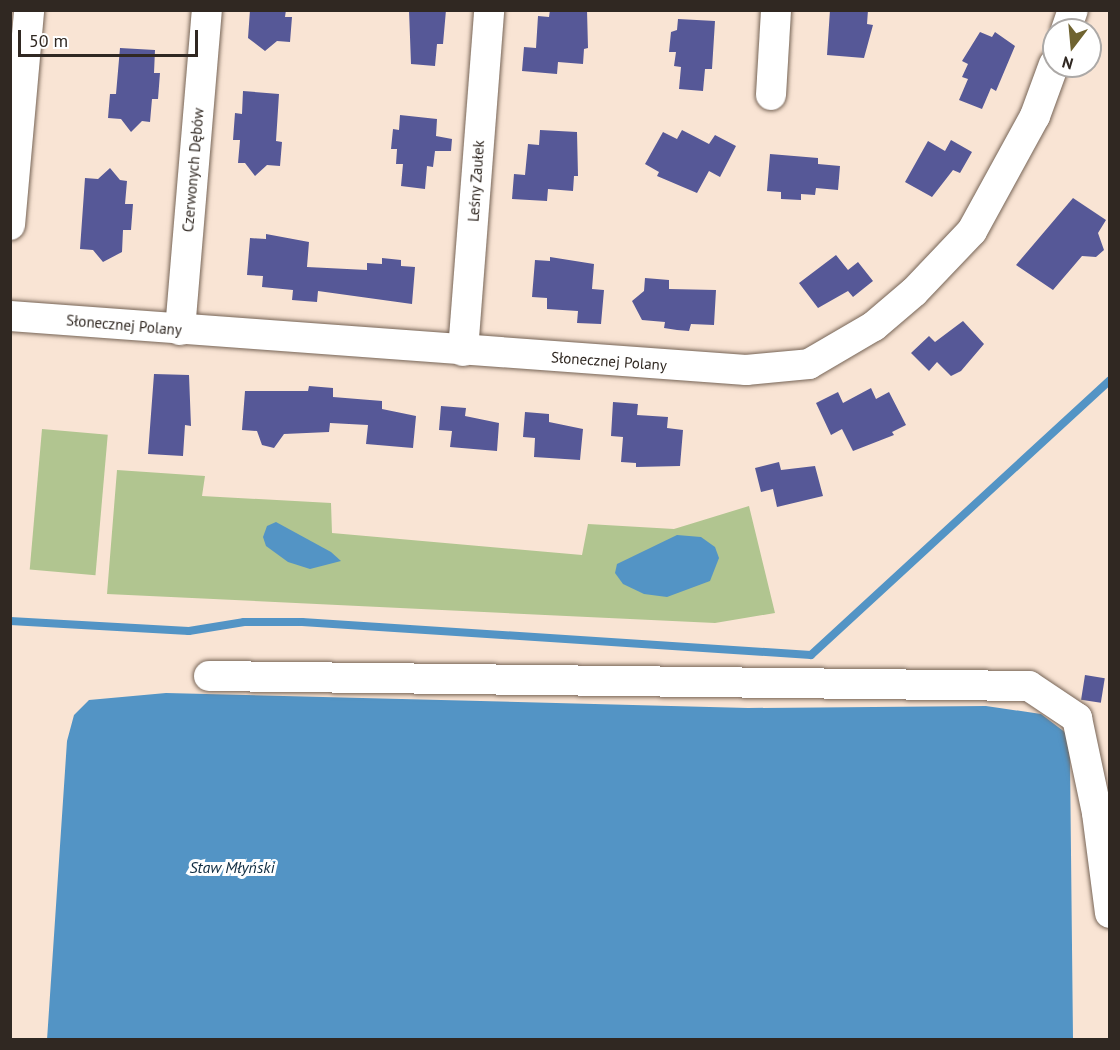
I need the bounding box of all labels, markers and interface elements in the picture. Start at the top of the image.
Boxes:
scale bar [21,18,201,56]
north arrow [1042,18,1102,78]
text: 50 m [29,29,68,52]
text: N [1060,52,1075,74]
street label: Czerwonych Dębów [179,107,207,233]
street label: Leśny Zaułek [464,139,488,223]
street label: Słonecznej Polany [65,311,183,339]
street label: Słonecznej Polany [551,348,667,374]
water label: Staw Młyński [189,857,275,877]

